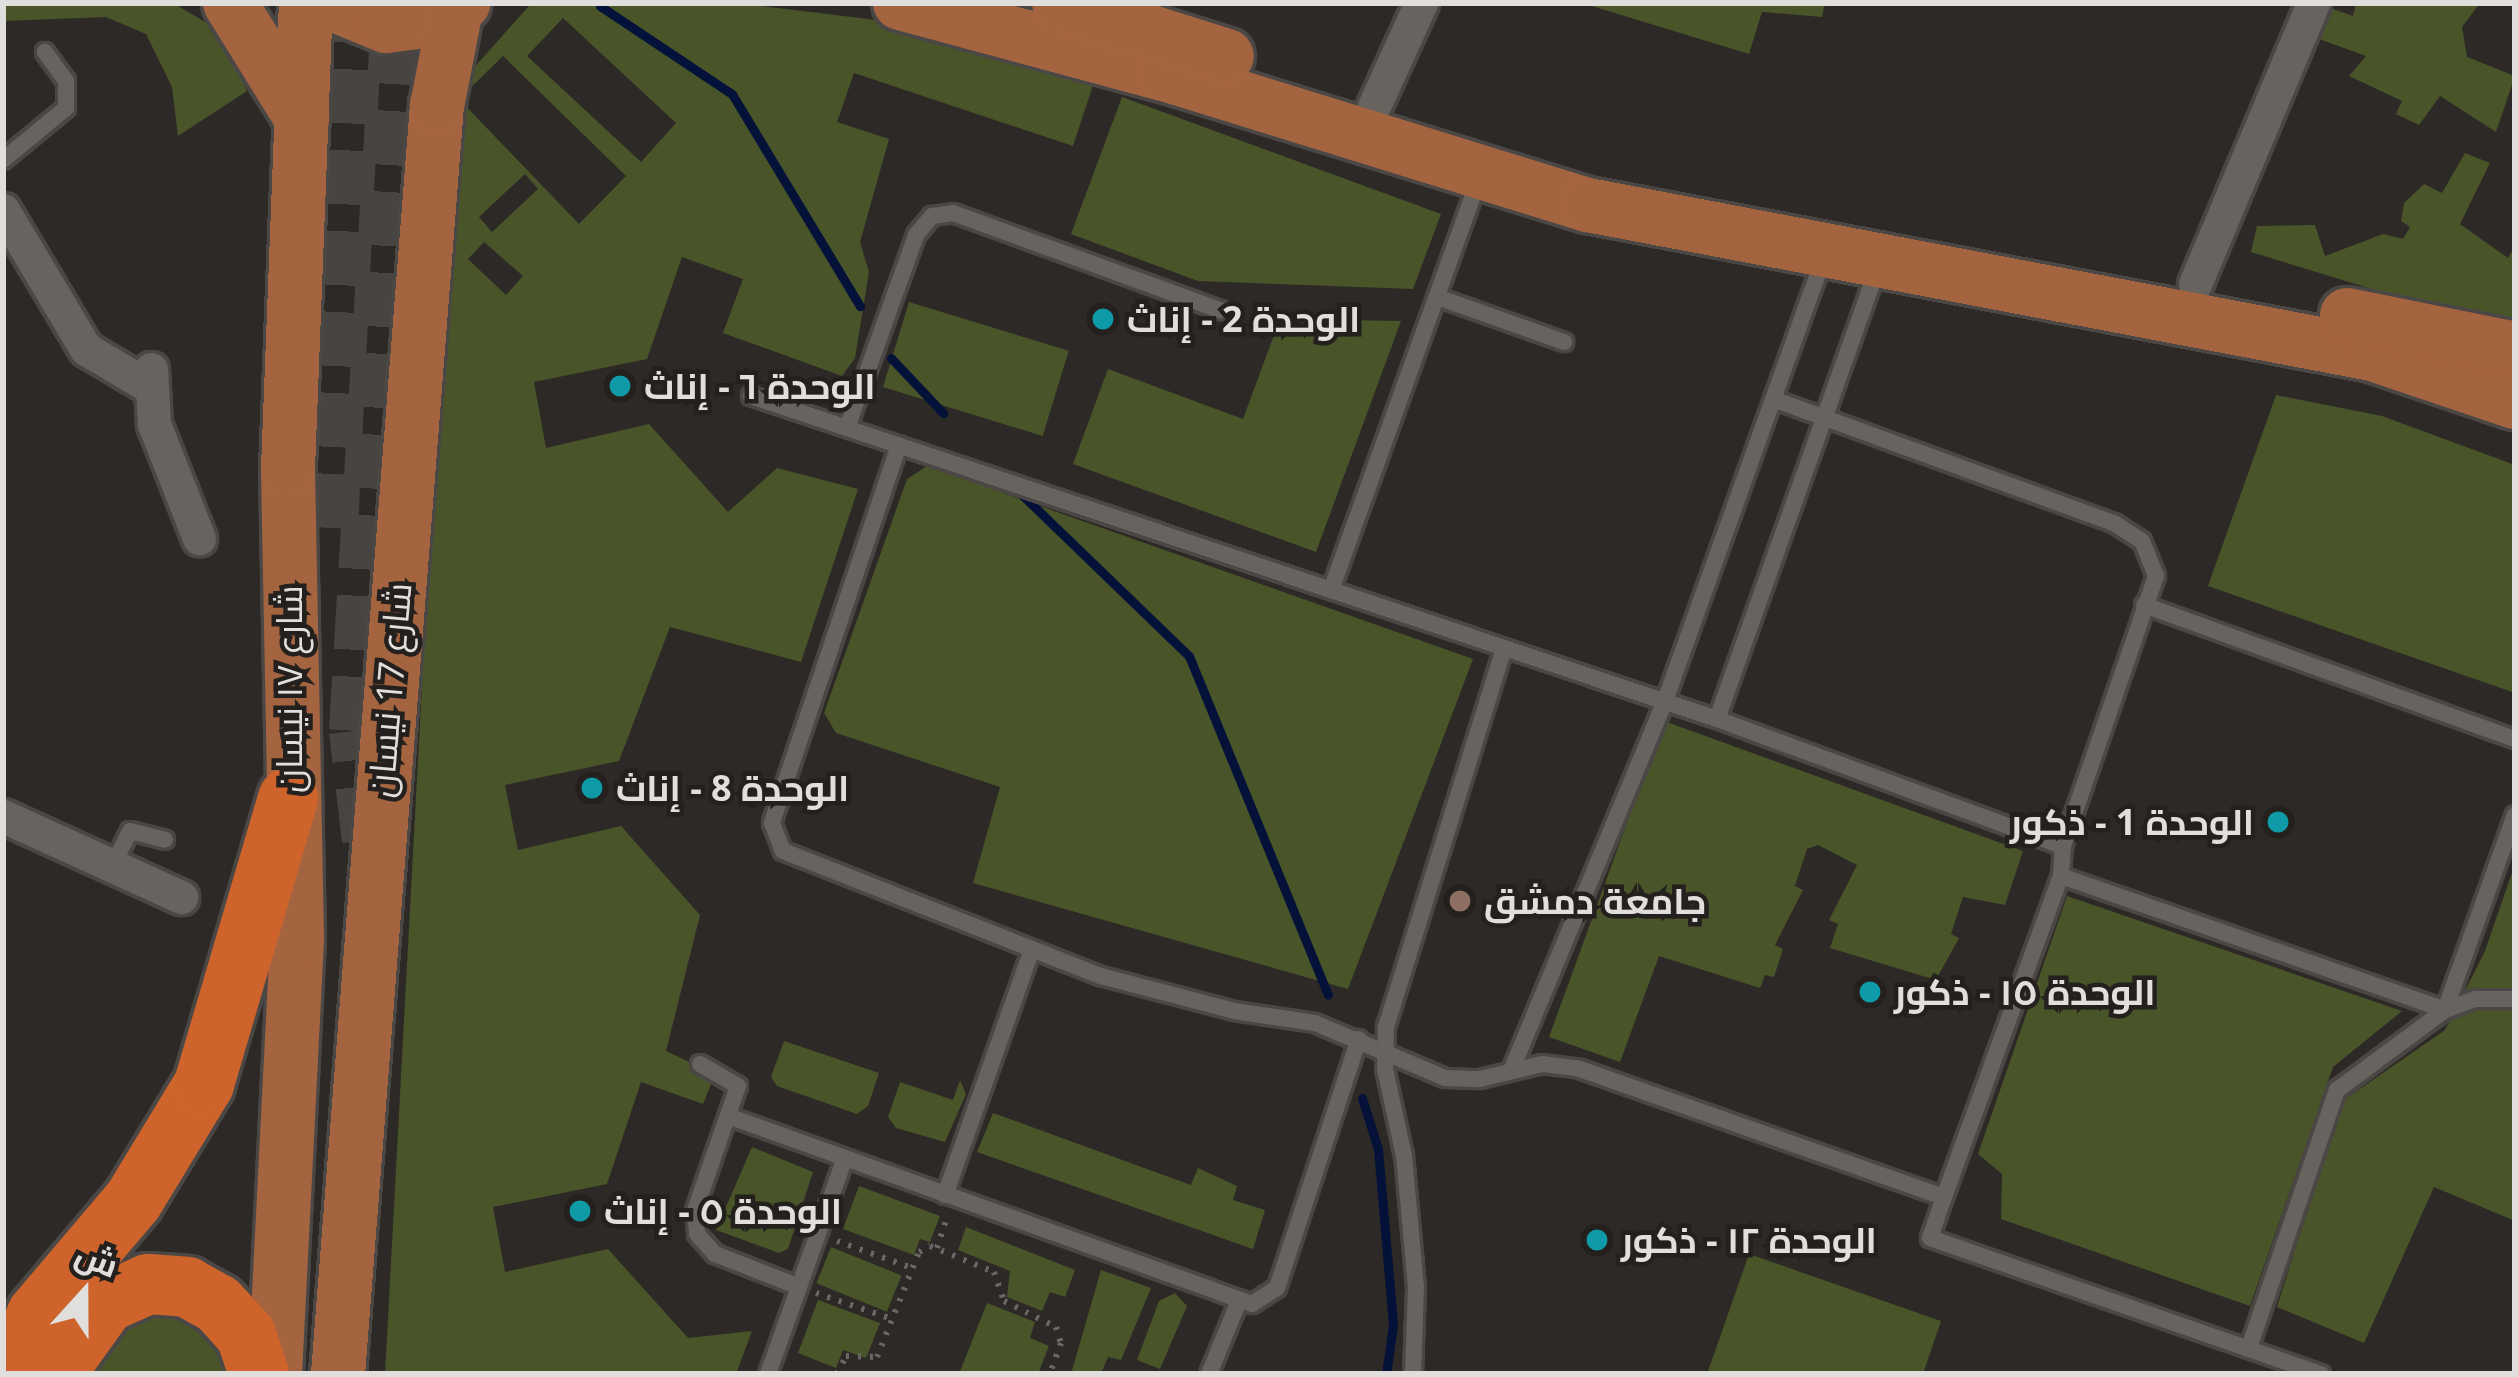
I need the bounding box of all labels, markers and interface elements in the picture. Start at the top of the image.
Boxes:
place label: الوحدة 2 - إناث [1127,297,1360,341]
marker: الوحدة 2 - إناث [1090,306,1116,332]
place label: الوحدة ٦ - إناث [644,364,875,408]
marker: الوحدة ٦ - إناث [607,373,633,399]
street label: شارع 17 نيسان [358,581,420,799]
street label: شارع ١٧ نيسان [267,585,311,793]
place label: الوحدة 8 - إناث [616,766,849,810]
marker: الوحدة 8 - إناث [579,775,605,801]
place label: الوحدة 1 - ذكور [2010,800,2254,844]
marker: الوحدة 1 - ذكور [2265,809,2291,835]
place label: جامعة دمشق [1484,879,1706,923]
marker: جامعة دمشق [1447,888,1473,914]
place label: الوحدة ١٥ - ذكور [1894,970,2155,1014]
marker: الوحدة ١٥ - ذكور [1857,979,1883,1005]
place label: الوحدة ٥ - إناث [604,1189,842,1233]
marker: الوحدة ٥ - إناث [567,1198,593,1224]
place label: الوحدة ١٢ - ذكور [1621,1218,1877,1262]
marker: الوحدة ١٢ - ذكور [1584,1227,1610,1253]
text: ش [69,1230,125,1288]
north arrow [24,1233,144,1353]

